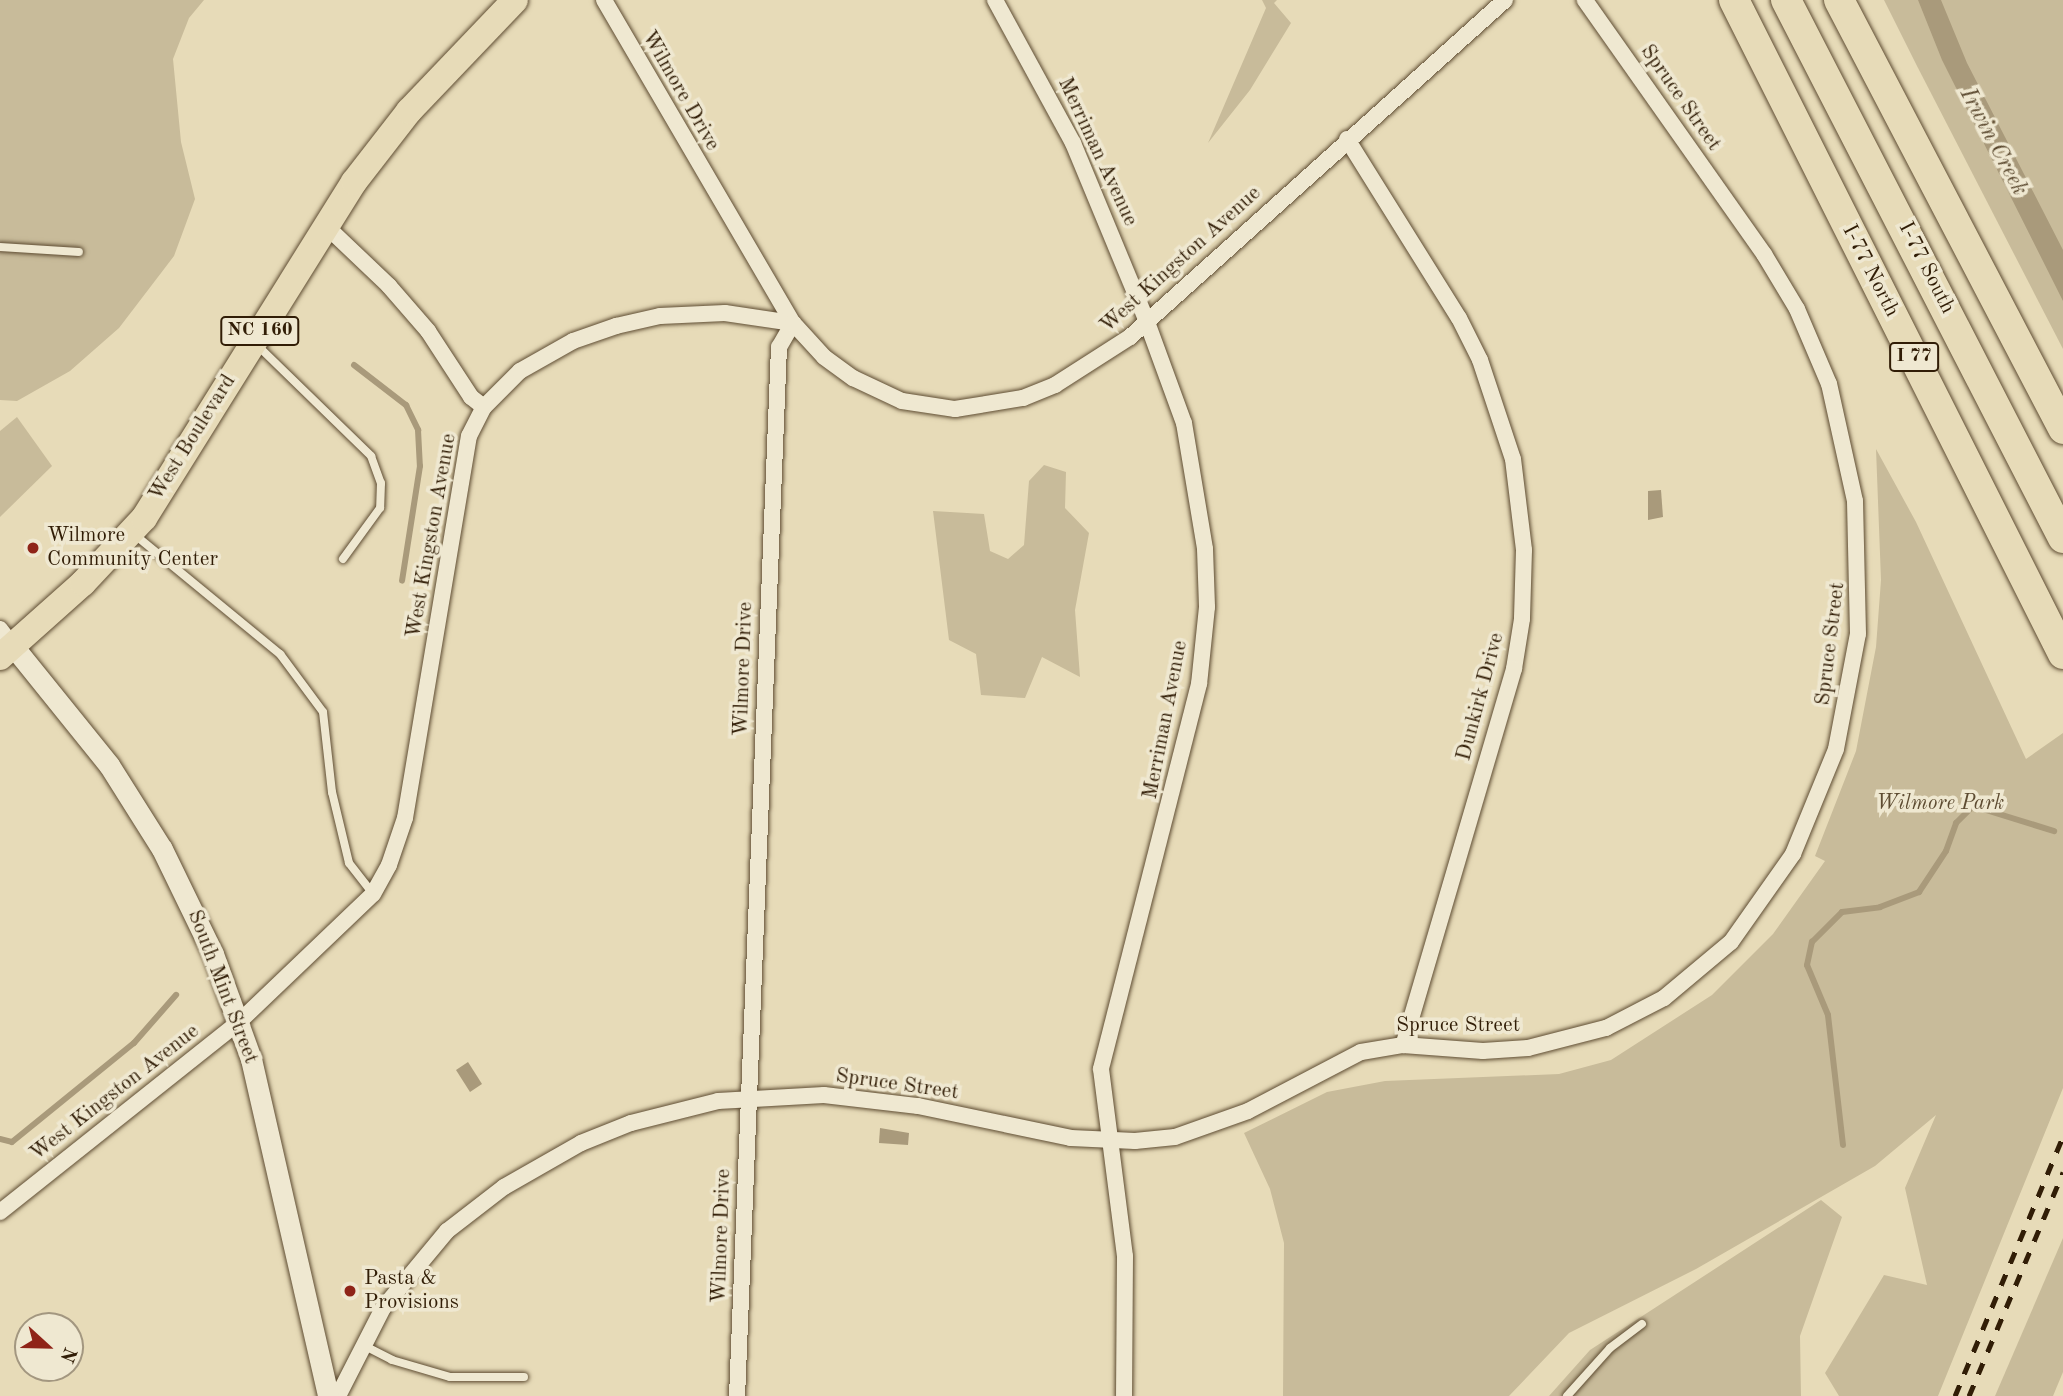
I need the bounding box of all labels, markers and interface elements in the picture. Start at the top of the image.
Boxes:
street label: Wilmore Drive [635,26,725,156]
street label: Spruce Street [1634,40,1726,156]
street label: Merriman Avenue [1052,74,1142,230]
water label: Irwin Creek [1953,83,2033,201]
street label: West Kingston Avenue [1095,181,1267,339]
street label: I-77 South [1892,218,1960,318]
street label: I-77 North [1836,221,1904,321]
road number: NC 160 [220,316,300,346]
road number: I 77 [1888,342,1940,372]
street label: West Boulevard [144,370,242,506]
street label: West Kingston Avenue [402,432,462,640]
place label: Wilmore Community Center [47,523,218,573]
marker: Wilmore Community Center [25,540,41,556]
street label: Spruce Street [1811,581,1851,707]
street label: Wilmore Drive [729,601,759,737]
street label: Dunkirk Drive [1452,630,1510,764]
street label: Merriman Avenue [1138,639,1194,801]
park label: Wilmore Park [1876,791,2004,817]
street label: South Mint Street [181,906,263,1068]
street label: Spruce Street [1396,1013,1520,1039]
street label: West Kingston Avenue [26,1019,204,1167]
street label: Spruce Street [834,1064,960,1106]
street label: Wilmore Drive [707,1168,737,1304]
place label: Pasta & Provisions [364,1266,459,1316]
marker: Pasta & Provisions [342,1283,358,1299]
north arrow [14,1312,84,1382]
text: N [56,1344,79,1365]

